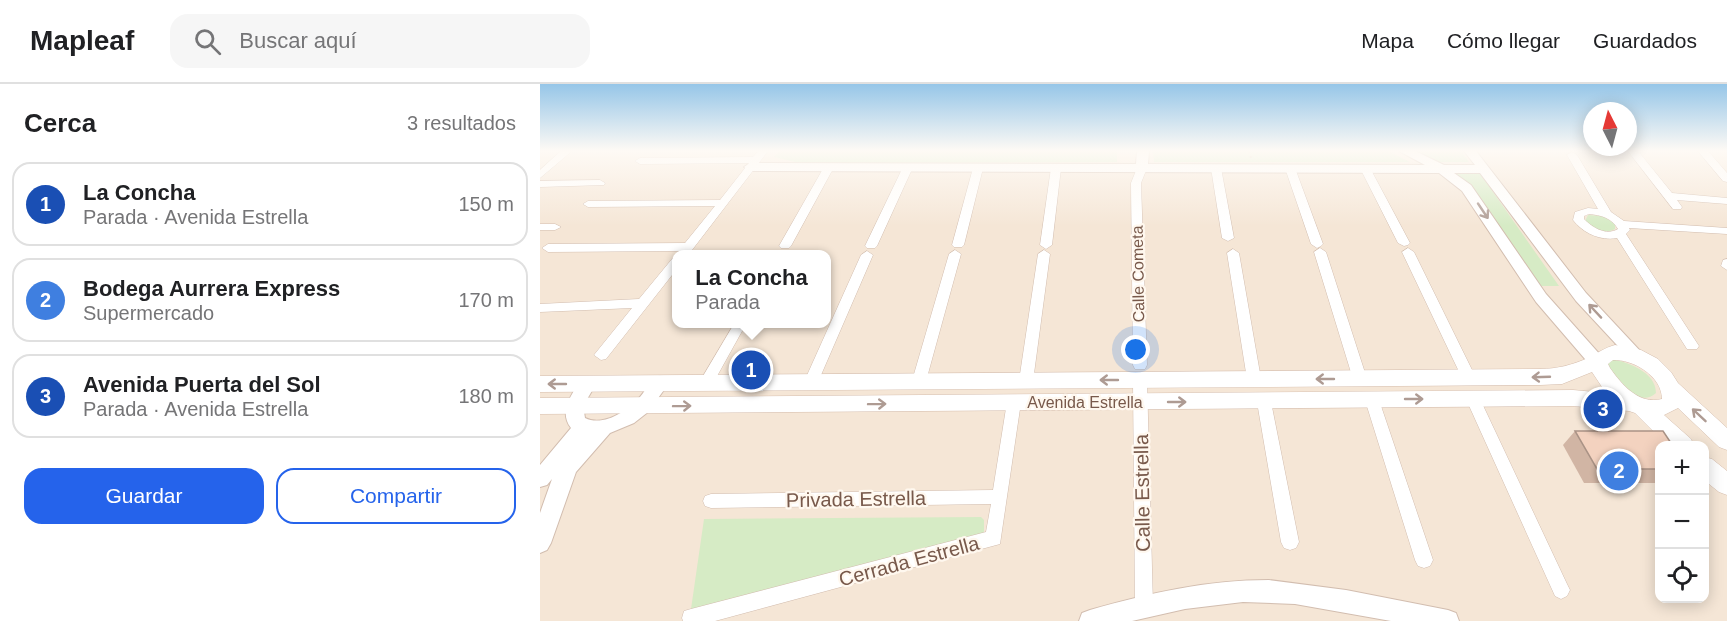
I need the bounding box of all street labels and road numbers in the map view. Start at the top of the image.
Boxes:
street label: Calle Cometa [1129,225,1147,323]
street label: Avenida Estrella [1027,394,1143,411]
street label: Calle Estrella [1130,433,1154,552]
street label: Privada Estrella [786,487,927,511]
street label: Cerrada Estrella [836,531,982,590]

